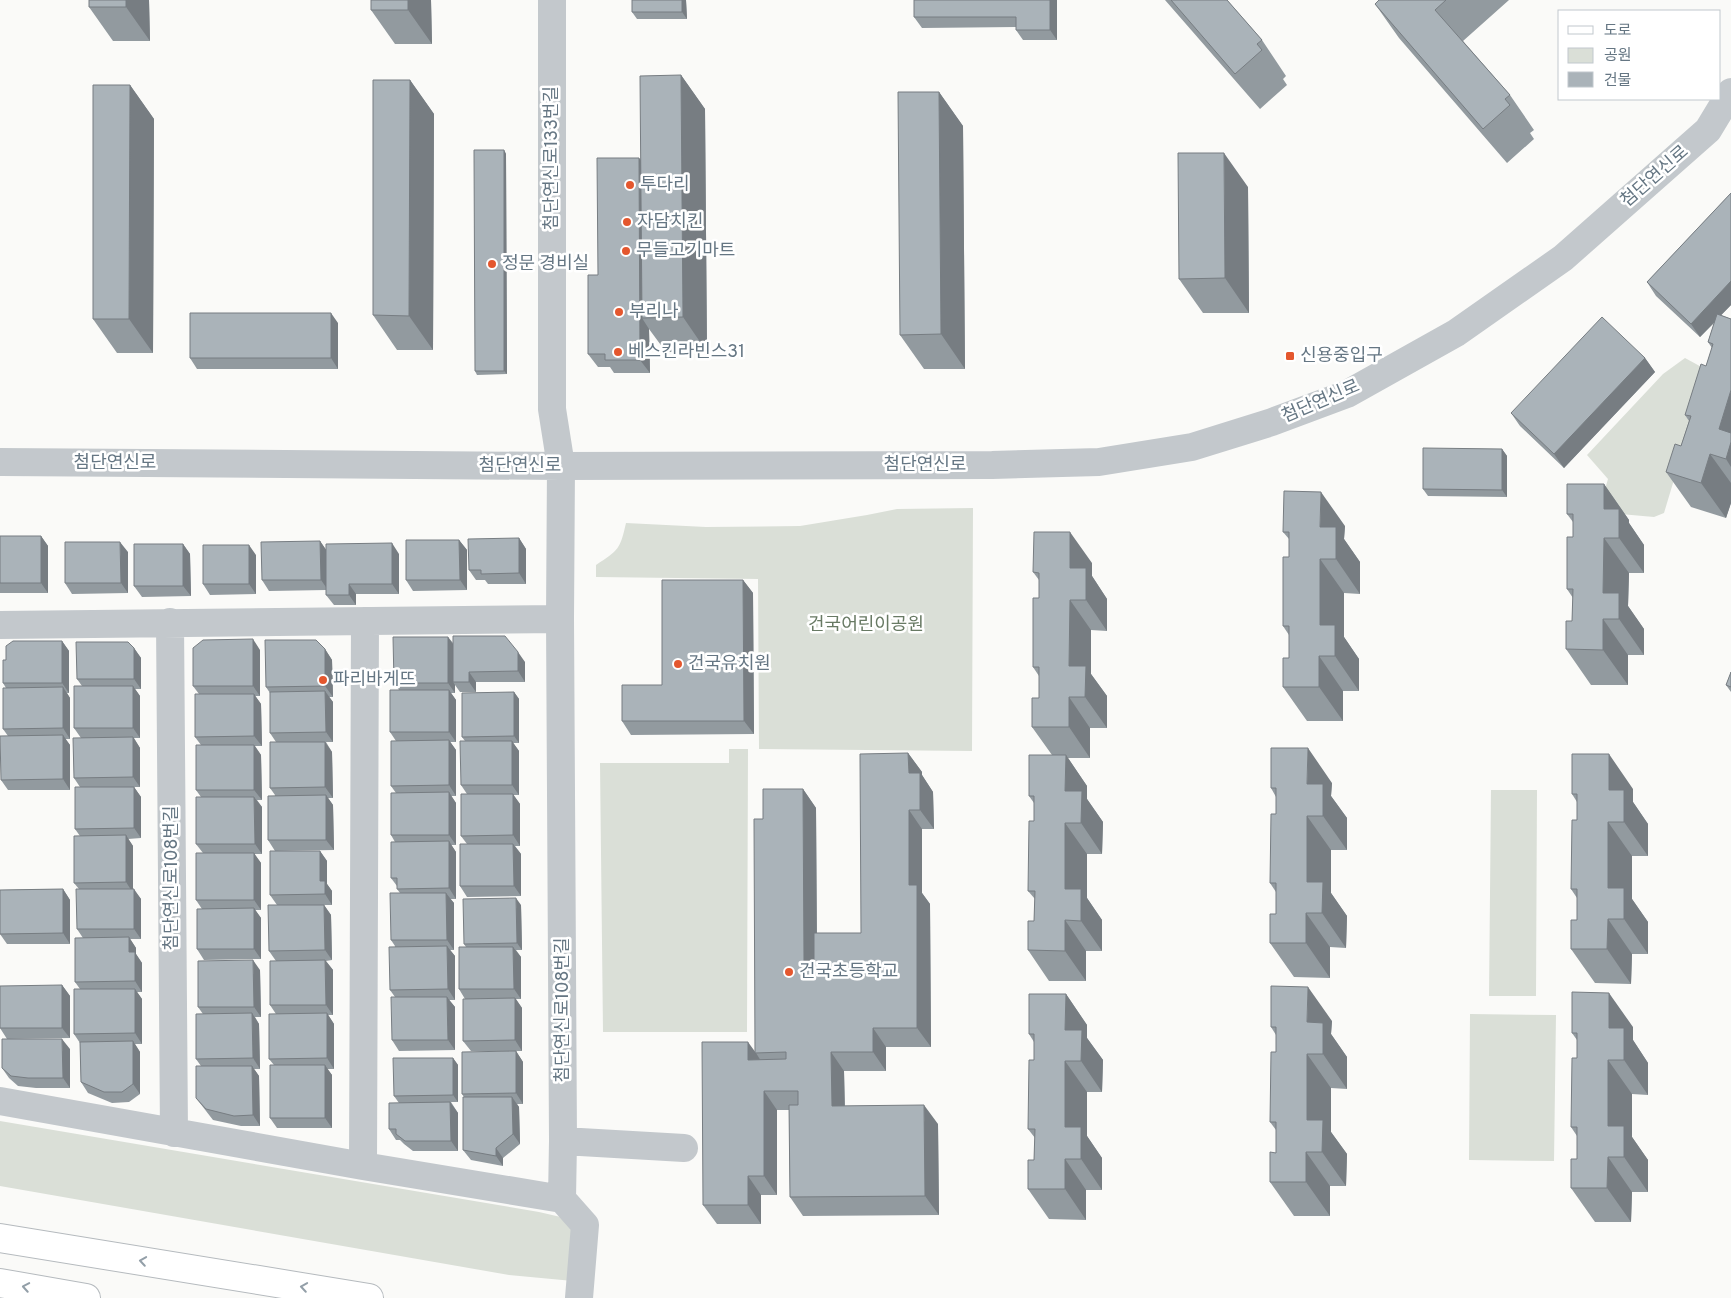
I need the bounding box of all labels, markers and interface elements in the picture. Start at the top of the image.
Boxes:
legend [1558,10,1721,100]
text: 도로 [1604,22,1632,41]
text: 공원 [1604,47,1632,66]
text: 건물 [1604,72,1632,91]
street label: 첨단연신로133번길 [541,86,564,230]
street label: 첨단연신로 [1616,141,1694,213]
place label: 투다리 [640,174,690,197]
marker: 투다리 [624,179,636,191]
place label: 자담치킨 [637,211,703,234]
marker: 자담치킨 [621,216,633,228]
place label: 무들고기마트 [636,240,735,263]
marker: 무들고기마트 [620,245,632,257]
place label: 정문 경비실 [502,253,589,276]
marker: 정문 경비실 [486,258,498,270]
place label: 부리나 [629,301,679,324]
marker: 부리나 [613,306,625,318]
place label: 베스킨라빈스31 [628,341,745,364]
place label: 신용중입구 [1300,345,1383,368]
marker: 베스킨라빈스31 [612,346,624,358]
marker: 신용중입구 [1284,350,1296,362]
street label: 첨단연신로 [1278,375,1364,429]
street label: 첨단연신로 [74,452,156,475]
street label: 첨단연신로 [884,454,966,477]
street label: 첨단연신로 [479,455,561,478]
park label: 건국어린이공원 [808,614,924,637]
place label: 건국유치원 [688,653,771,676]
marker: 건국유치원 [672,658,684,670]
place label: 파리바게뜨 [333,669,416,692]
marker: 파리바게뜨 [317,674,329,686]
street label: 첨단연신로108번길 [161,805,184,951]
street label: 첨단연신로108번길 [552,937,575,1083]
place label: 건국초등학교 [799,961,898,984]
marker: 건국초등학교 [783,966,795,978]
one-way arrow [139,1257,148,1267]
one-way arrow [22,1283,30,1293]
one-way arrow [299,1283,308,1293]

